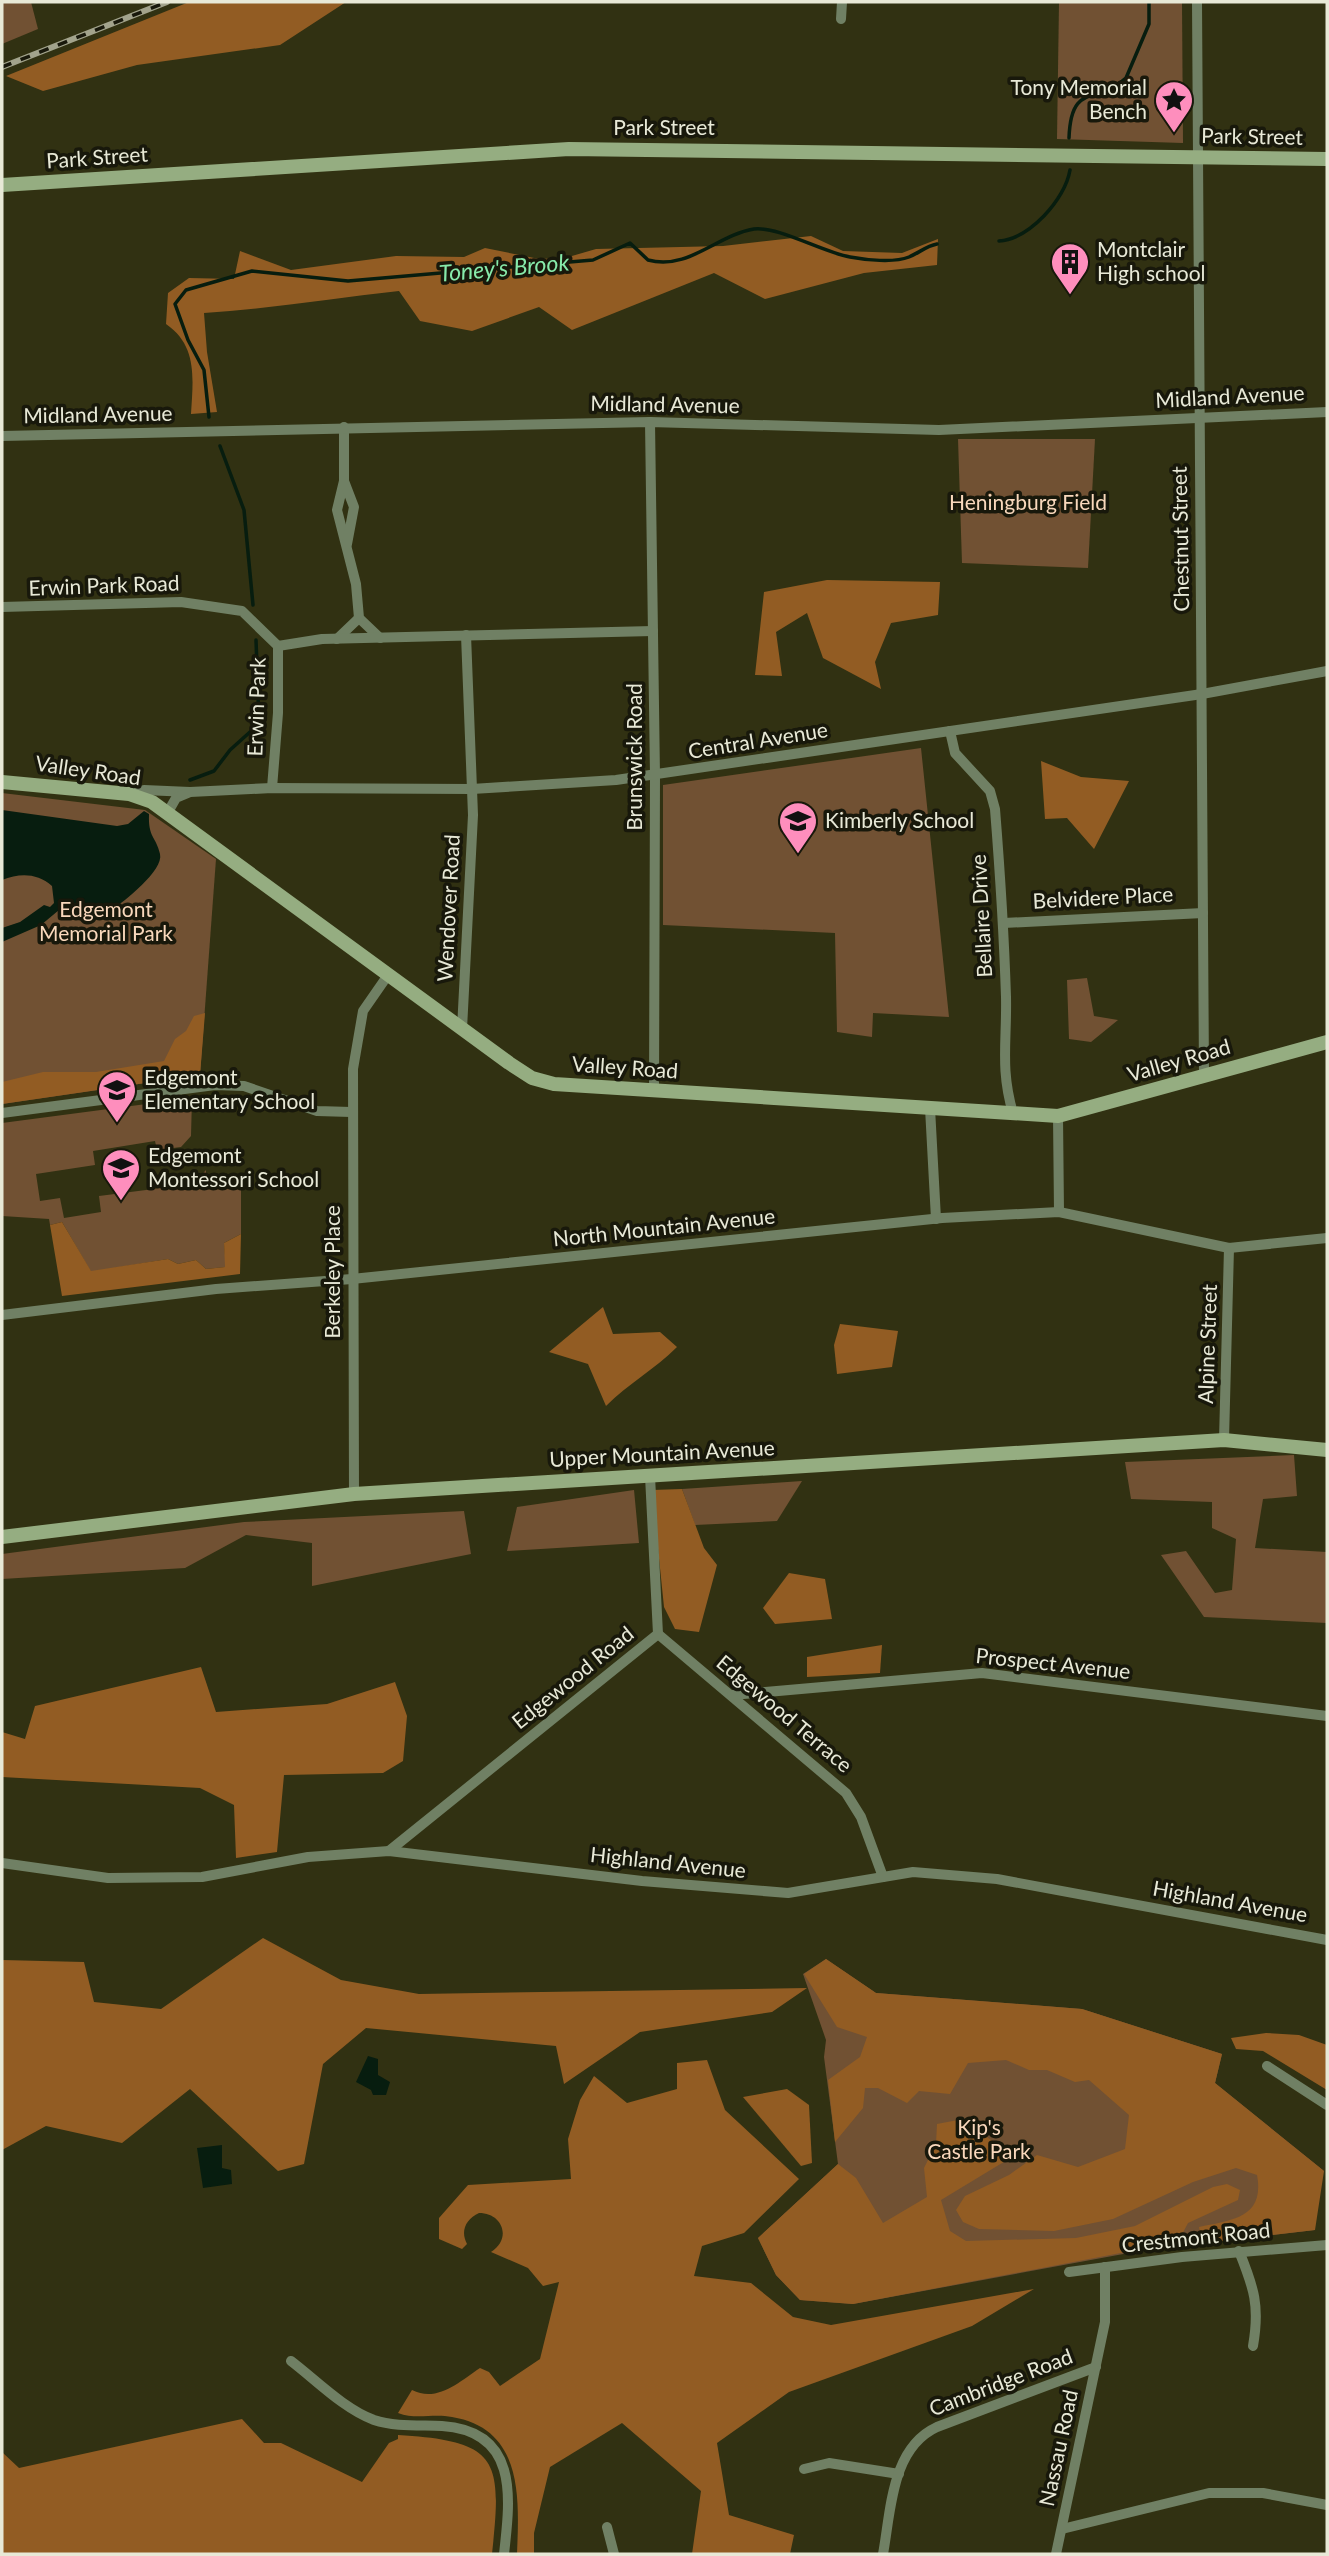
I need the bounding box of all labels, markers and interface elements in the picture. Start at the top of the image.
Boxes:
place label: Tony Memorial Bench [1011,74,1147,123]
place icon: Tony Memorial Bench [1153,79,1195,134]
street label: Park Street [613,114,715,139]
street label: Park Street [1201,122,1304,149]
street label: Park Street [45,140,149,173]
place label: Montclair High school [1097,236,1206,285]
building icon: Montclair High school [1049,241,1091,296]
water label: Toney's Brook [438,247,571,287]
street label: Midland Avenue [1155,379,1305,412]
street label: Midland Avenue [590,390,740,417]
street label: Midland Avenue [23,400,173,427]
street label: Chestnut Street [1166,466,1193,612]
park label: Heningburg Field [949,489,1107,514]
street label: Erwin Park Road [28,569,180,600]
street label: Erwin Park [241,657,270,757]
street label: Brunswick Road [621,683,646,831]
street label: Central Avenue [686,716,829,763]
street label: Valley Road [34,750,142,789]
school or university icon: Kimberly School [777,800,819,855]
place label: Kimberly School [825,807,974,832]
street label: Wendover Road [431,834,464,982]
street label: Bellaire Drive [965,854,996,978]
street label: Belvidere Place [1032,880,1174,913]
park label: Edgemont Memorial Park [39,896,173,945]
street label: Valley Road [1124,1033,1233,1086]
street label: Valley Road [571,1050,679,1083]
place label: Edgemont Elementary School [144,1064,315,1113]
school or university icon: Edgemont Elementary School [96,1069,138,1124]
place label: Edgemont Montessori School [148,1142,319,1191]
school or university icon: Edgemont Montessori School [100,1147,142,1202]
street label: North Mountain Avenue [552,1202,776,1251]
street label: Berkeley Place [319,1205,344,1339]
street label: Alpine Street [1192,1283,1221,1404]
street label: Upper Mountain Avenue [549,1434,775,1471]
street label: Edgewood Road [506,1620,638,1733]
street label: Prospect Avenue [975,1642,1132,1683]
street label: Edgewood Terrace [712,1649,858,1777]
street label: Highland Avenue [589,1841,747,1882]
street label: Highland Avenue [1151,1875,1310,1926]
park label: Kip's Castle Park [927,2114,1031,2163]
street label: Crestmont Road [1120,2216,1271,2257]
street label: Cambridge Road [925,2343,1076,2420]
street label: Nassau Road [1033,2387,1082,2508]

